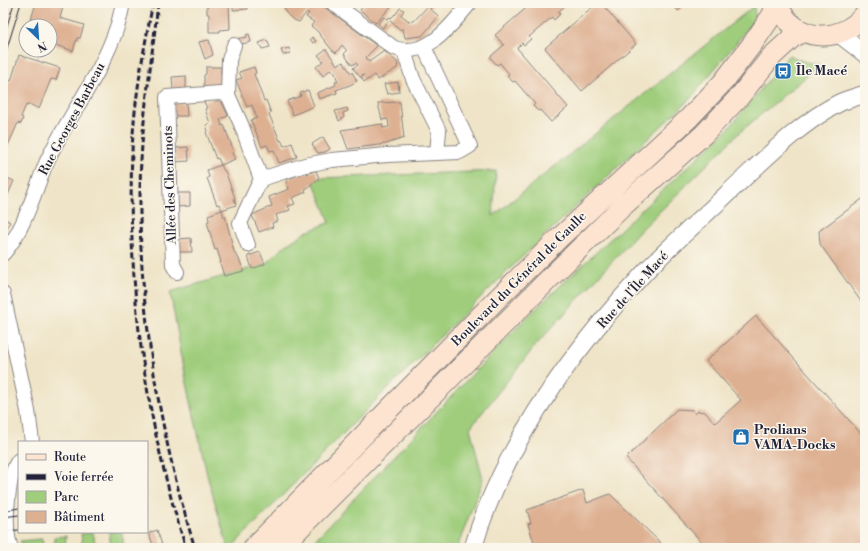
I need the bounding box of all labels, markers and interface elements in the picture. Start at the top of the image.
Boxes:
north arrow [18,18,58,58]
text: N [35,38,49,54]
street label: Rue Georges Barbeau [36,59,109,178]
bus stop icon: Île Macé [773,61,793,81]
place label: Île Macé [795,62,847,79]
street label: Allée des Cheminots [160,125,180,246]
street label: Boulevard du Général de Gaulle [448,208,590,350]
street label: Rue de l'Île Macé [593,247,672,332]
place label: Prolians VAMA-Docks [753,422,836,453]
shop icon: Prolians VAMA-Docks [731,427,751,447]
legend [18,441,148,533]
text: Route [54,450,86,465]
text: Voie ferrée [53,470,114,485]
text: Parc [54,490,79,505]
text: Bâtiment [53,510,105,525]

